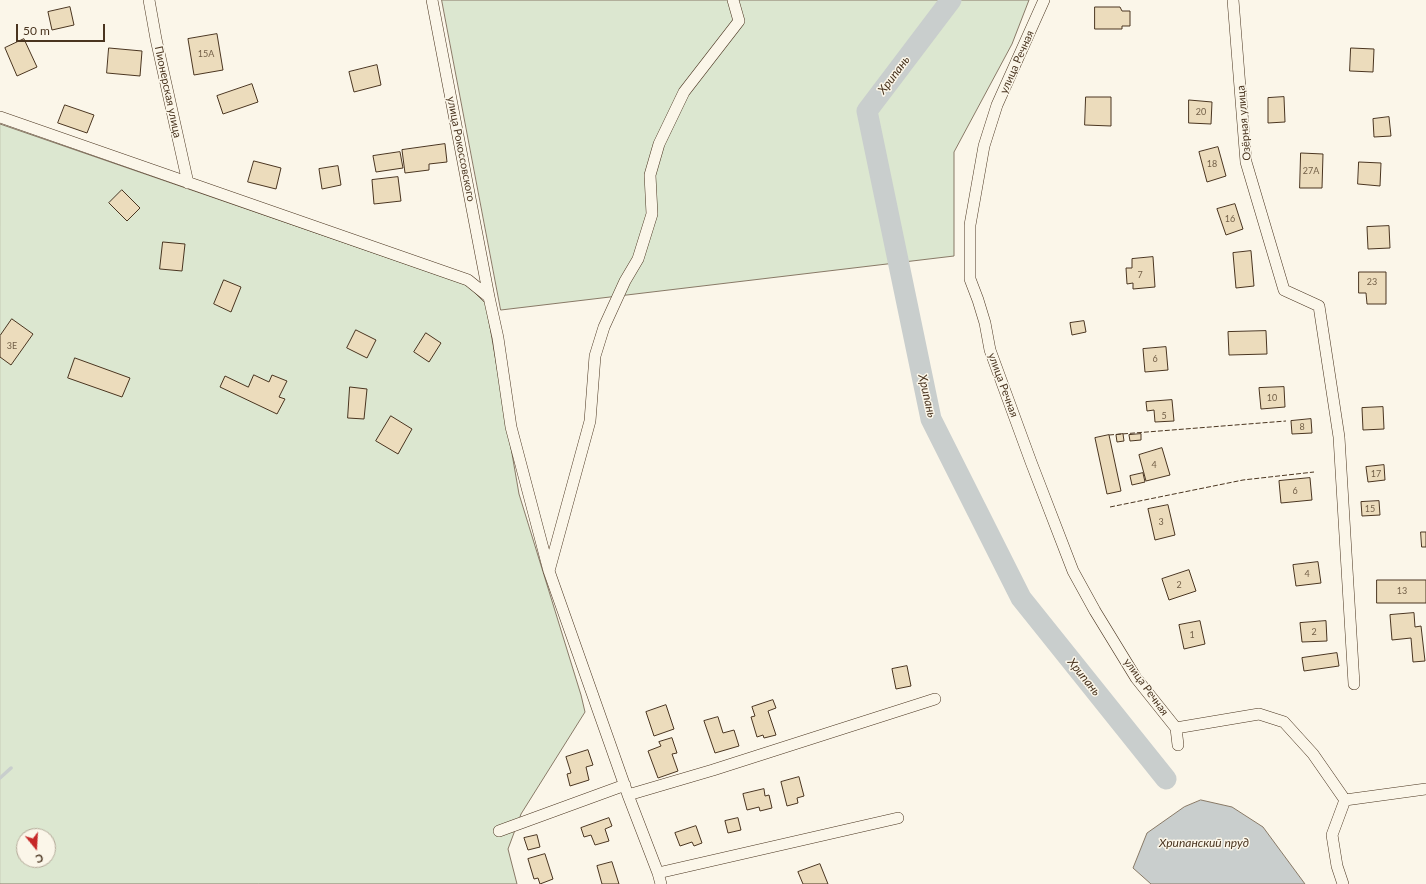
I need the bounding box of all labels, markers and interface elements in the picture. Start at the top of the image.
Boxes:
scale bar [18,16,107,42]
text: 50 m [23,23,50,38]
street label: улица Речная [997,28,1037,96]
street label: Пионерская улица [152,45,184,139]
house number: 15А [198,49,214,59]
water label: Хрипань [875,53,913,97]
street label: Озёрная улица [1234,85,1254,161]
street label: улица Рокоссовского [444,95,478,203]
house number: 20 [1196,107,1206,117]
house number: 18 [1207,159,1217,169]
house number: 27А [1303,166,1319,176]
house number: 16 [1225,214,1235,224]
house number: 7 [1137,270,1143,280]
house number: 23 [1367,277,1377,287]
house number: 3Е [7,341,17,351]
street label: улица Речная [985,351,1021,419]
house number: 6 [1152,354,1158,364]
water label: Хрипань [915,373,939,419]
house number: 10 [1267,393,1277,403]
house number: 5 [1161,411,1167,421]
house number: 8 [1299,422,1305,432]
house number: 4 [1151,460,1157,470]
house number: 17 [1371,469,1381,479]
house number: 6 [1292,486,1298,496]
house number: 15 [1365,504,1375,514]
house number: 3 [1158,517,1164,527]
house number: 4 [1304,569,1310,579]
house number: 2 [1176,580,1182,590]
house number: 13 [1397,586,1407,596]
house number: 2 [1311,627,1317,637]
house number: 1 [1189,630,1195,640]
water label: Хрипань [1065,655,1103,699]
street label: улица Речная [1121,656,1171,718]
north arrow [16,828,56,868]
water label: Хрипанский пруд [1159,836,1249,850]
text: С [34,852,45,866]

